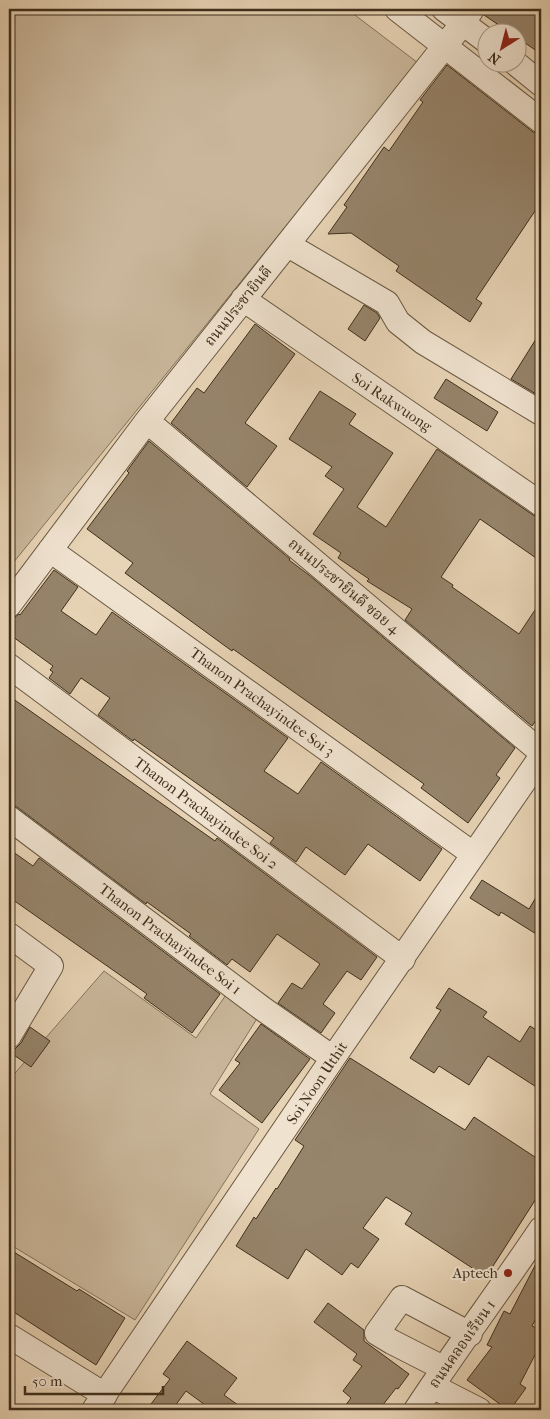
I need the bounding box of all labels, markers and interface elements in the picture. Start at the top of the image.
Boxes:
north arrow [478,22,528,72]
text: N [485,48,504,68]
street label: ถนนประชายินดี [200,262,276,350]
street label: Soi Rakwuong [349,369,436,436]
street label: ถนนประชายินดี ซอย 4 [285,534,404,639]
street label: Thanon Prachayindee Soi 3 [186,644,338,760]
street label: Thanon Prachayindee Soi 2 [130,753,282,873]
street label: Thanon Prachayindee Soi 1 [95,880,245,998]
street label: Soi Noon Uthit [283,1038,352,1128]
place label: Aptech [451,1264,499,1282]
marker: Aptech [502,1267,514,1279]
street label: ถนนคลองเรียน 1 [425,1296,499,1392]
scale bar [25,1364,162,1396]
text: 50 m [32,1372,63,1390]

